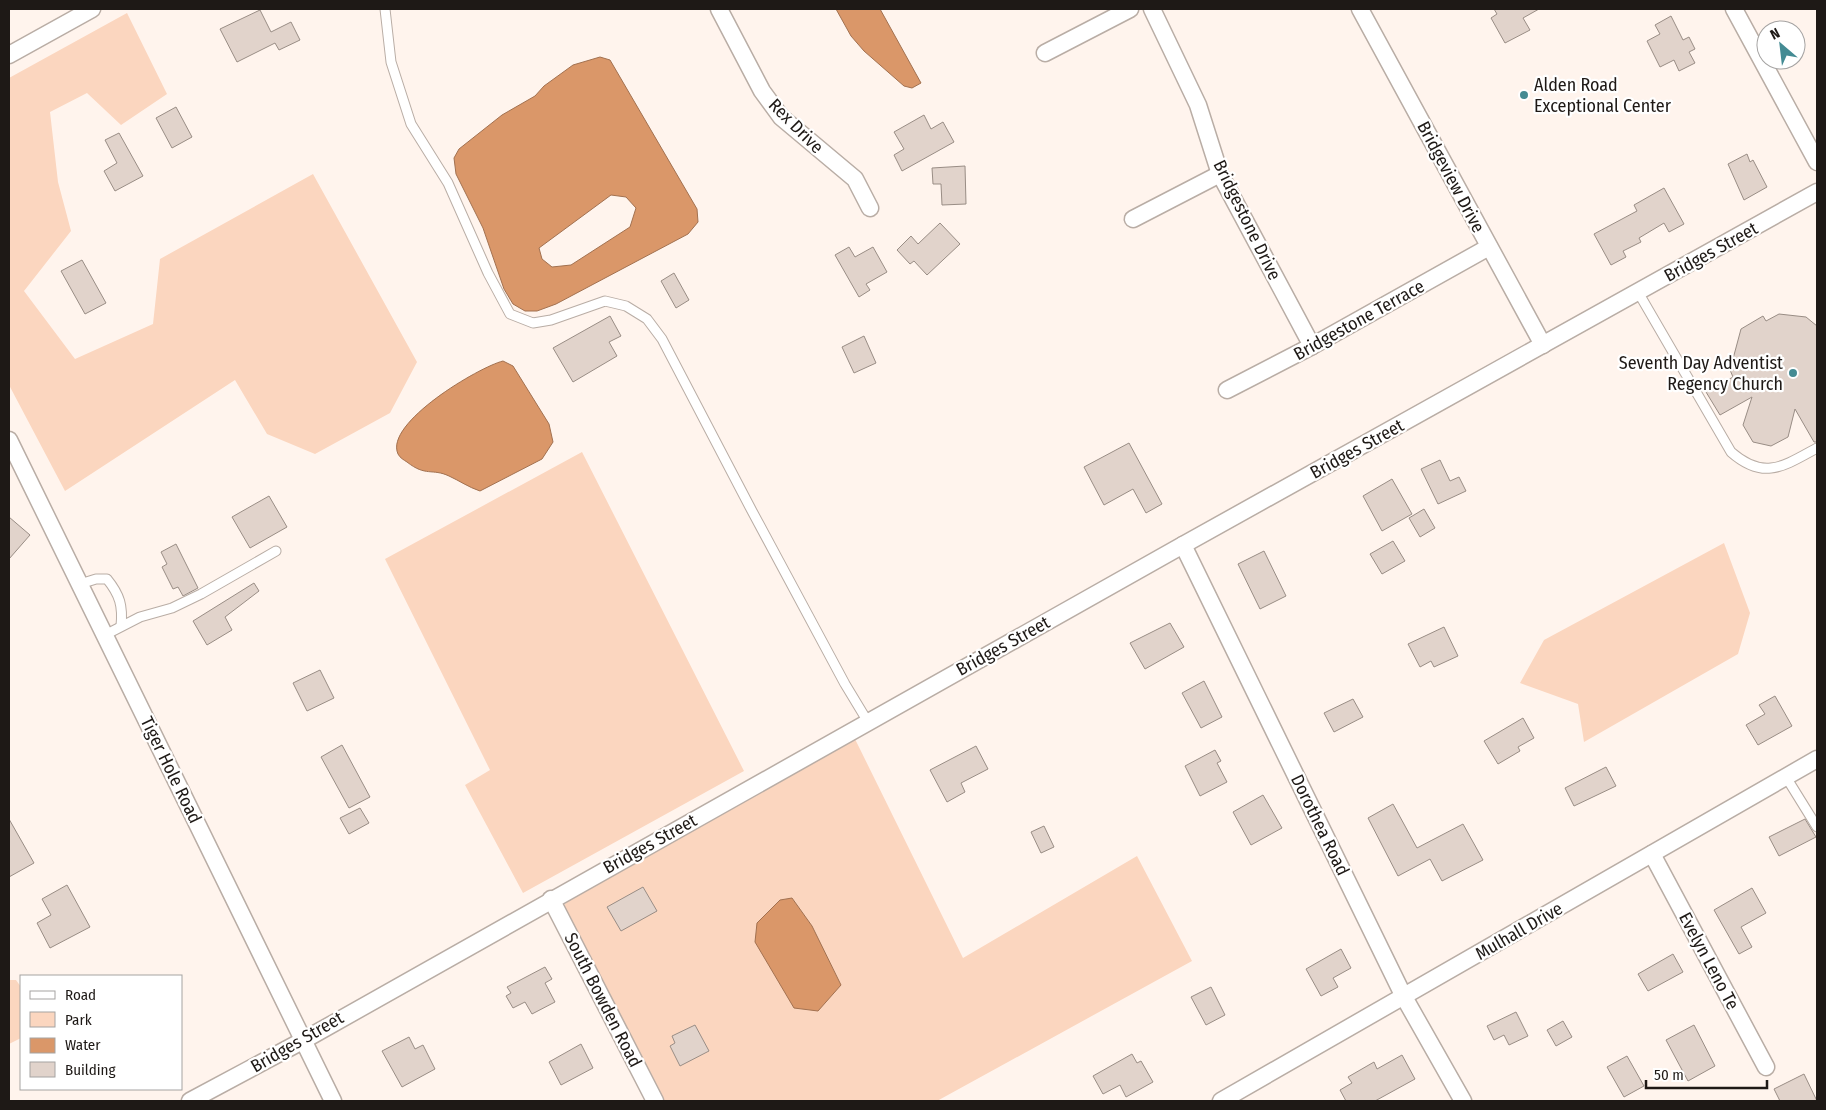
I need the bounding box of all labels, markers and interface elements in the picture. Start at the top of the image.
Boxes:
north arrow [1756,20,1806,70]
text: N [1767,24,1783,43]
place label: Alden Road Exceptional Center [1534,74,1672,117]
marker: Alden Road Exceptional Center [1518,89,1530,101]
street label: Rex Drive [764,94,828,158]
street label: Bridgeview Drive [1412,118,1490,236]
street label: Bridgestone Drive [1208,156,1286,284]
street label: Bridges Street [1660,217,1762,287]
street label: Bridgestone Terrace [1290,275,1428,365]
place label: Seventh Day Adventist Regency Church [1619,352,1783,395]
marker: Seventh Day Adventist Regency Church [1787,367,1799,379]
street label: Bridges Street [1306,414,1408,484]
street label: Bridges Street [952,611,1054,681]
street label: Tiger Hole Road [136,713,206,827]
street label: Dorothea Road [1286,771,1354,879]
street label: Bridges Street [599,809,701,879]
street label: Mulhall Drive [1472,897,1567,965]
street label: Evelyn Leno Te [1674,909,1744,1014]
street label: South Bowden Road [560,929,646,1071]
legend [20,975,182,1090]
text: Road [65,986,96,1004]
street label: Bridges Street [247,1007,347,1077]
text: Park [65,1011,92,1029]
text: Water [65,1036,101,1054]
scale bar [1646,1058,1767,1090]
text: Building [65,1061,116,1079]
text: 50 m [1654,1066,1684,1084]

